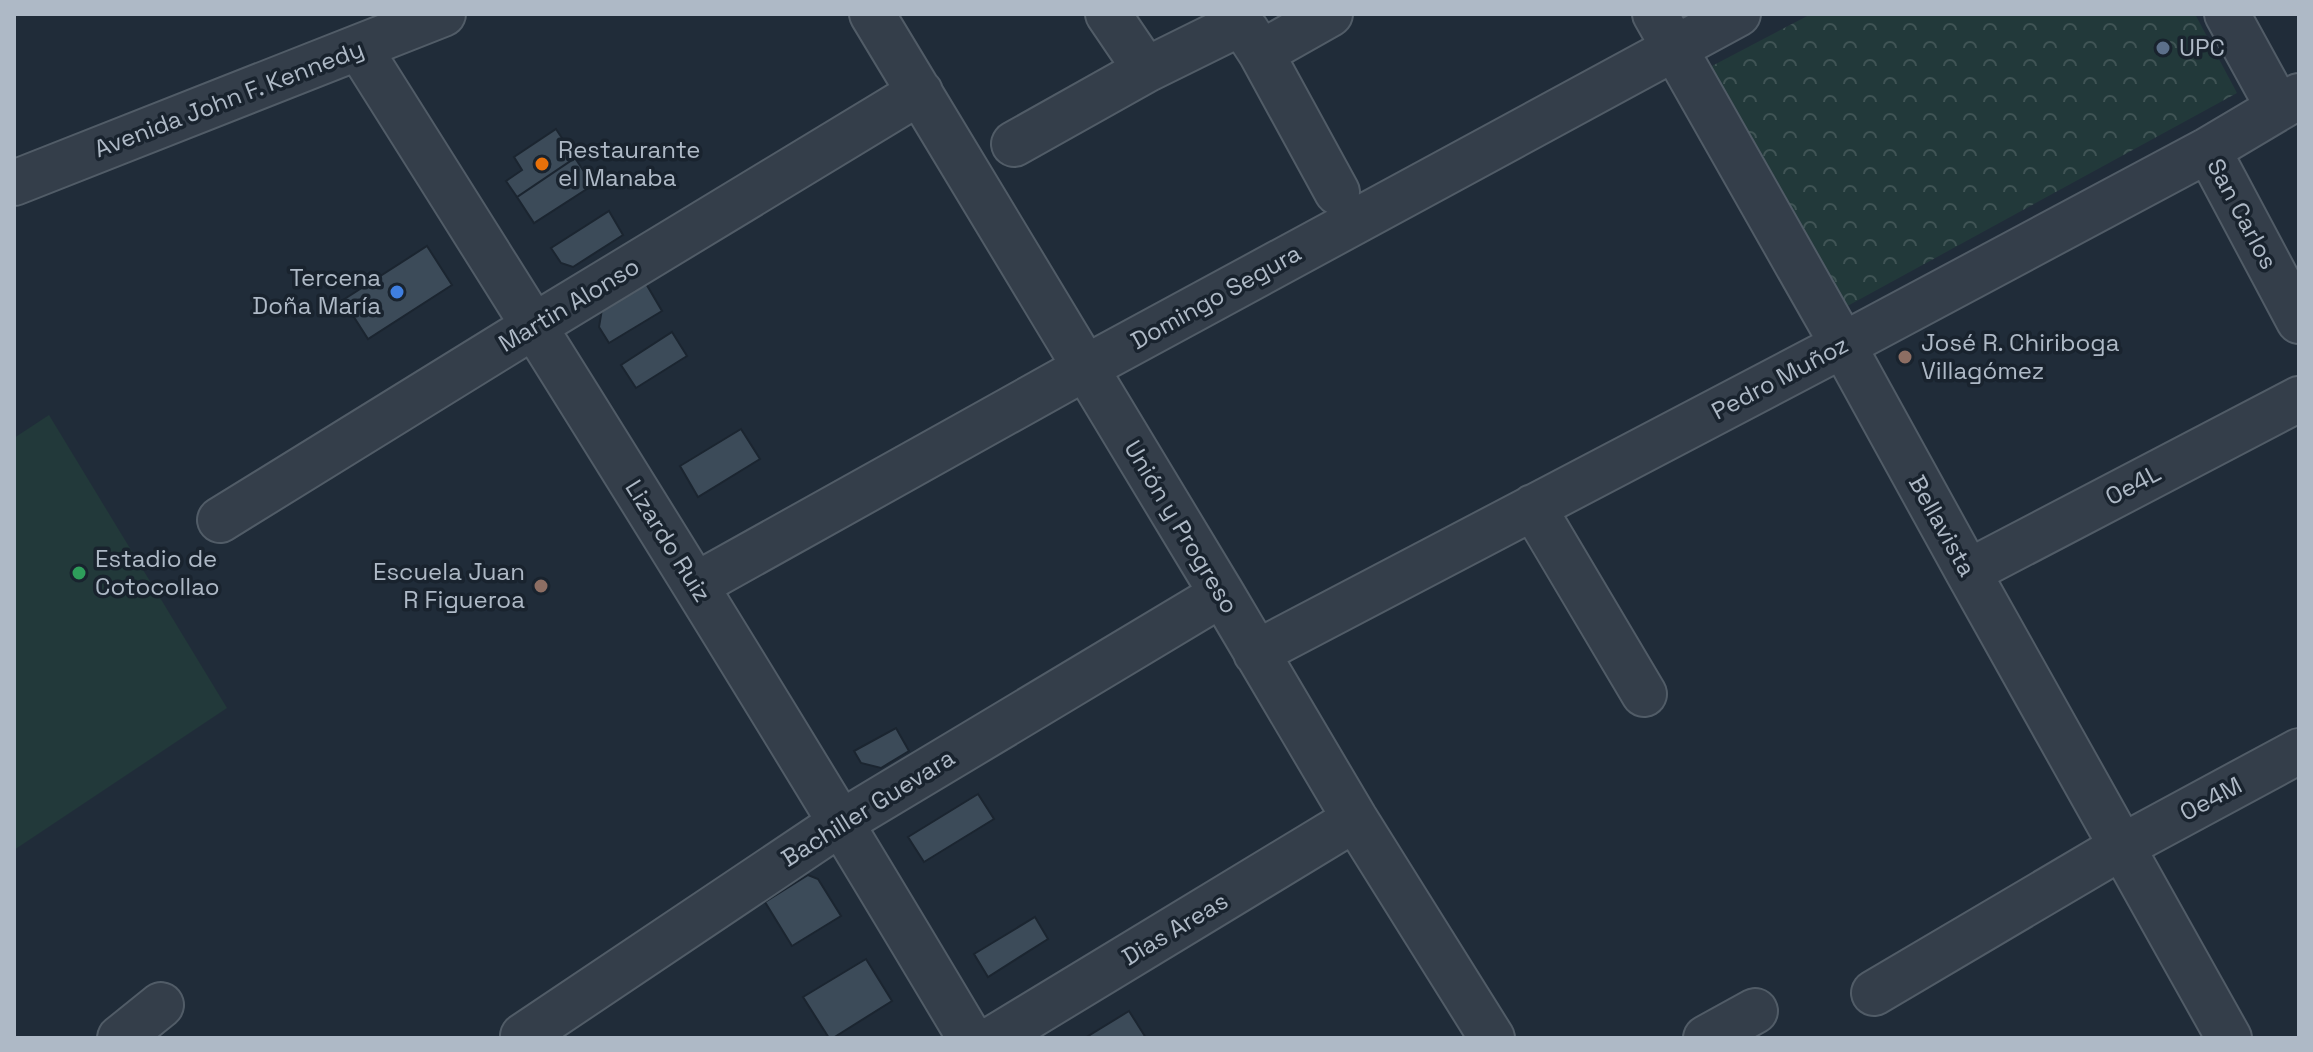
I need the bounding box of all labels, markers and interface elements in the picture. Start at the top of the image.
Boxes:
place label: UPC [2179,32,2225,63]
street label: Avenida John F. Kennedy [90,33,368,164]
marker: UPC [2154,39,2172,57]
place label: Restaurante el Manaba [558,134,701,193]
street label: San Carlos [2200,153,2285,274]
marker: Restaurante el Manaba [533,155,551,173]
street label: Domingo Segura [1125,237,1306,356]
street label: Martin Alonso [493,250,645,359]
place label: Tercena Doña María [252,262,381,321]
marker: Tercena Doña María [388,283,406,301]
place label: José R. Chiriboga Villagómez [1921,327,2120,386]
street label: Pedro Muñoz [1706,329,1853,427]
marker: José R. Chiriboga Villagómez [1896,348,1914,366]
street label: Unión y Progreso [1117,434,1245,619]
street label: Oe4L [2100,457,2166,512]
street label: Bellavista [1902,470,1983,582]
street label: Lizardo Ruiz [619,474,718,608]
place label: Estadio de Cotocollao [95,543,219,602]
place label: Escuela Juan R Figueroa [373,556,525,615]
marker: Estadio de Cotocollao [70,564,88,582]
marker: Escuela Juan R Figueroa [532,577,550,595]
street label: Bachiller Guevara [775,742,960,873]
street label: Oe4M [2174,769,2247,828]
street label: Dias Areas [1116,885,1233,972]

